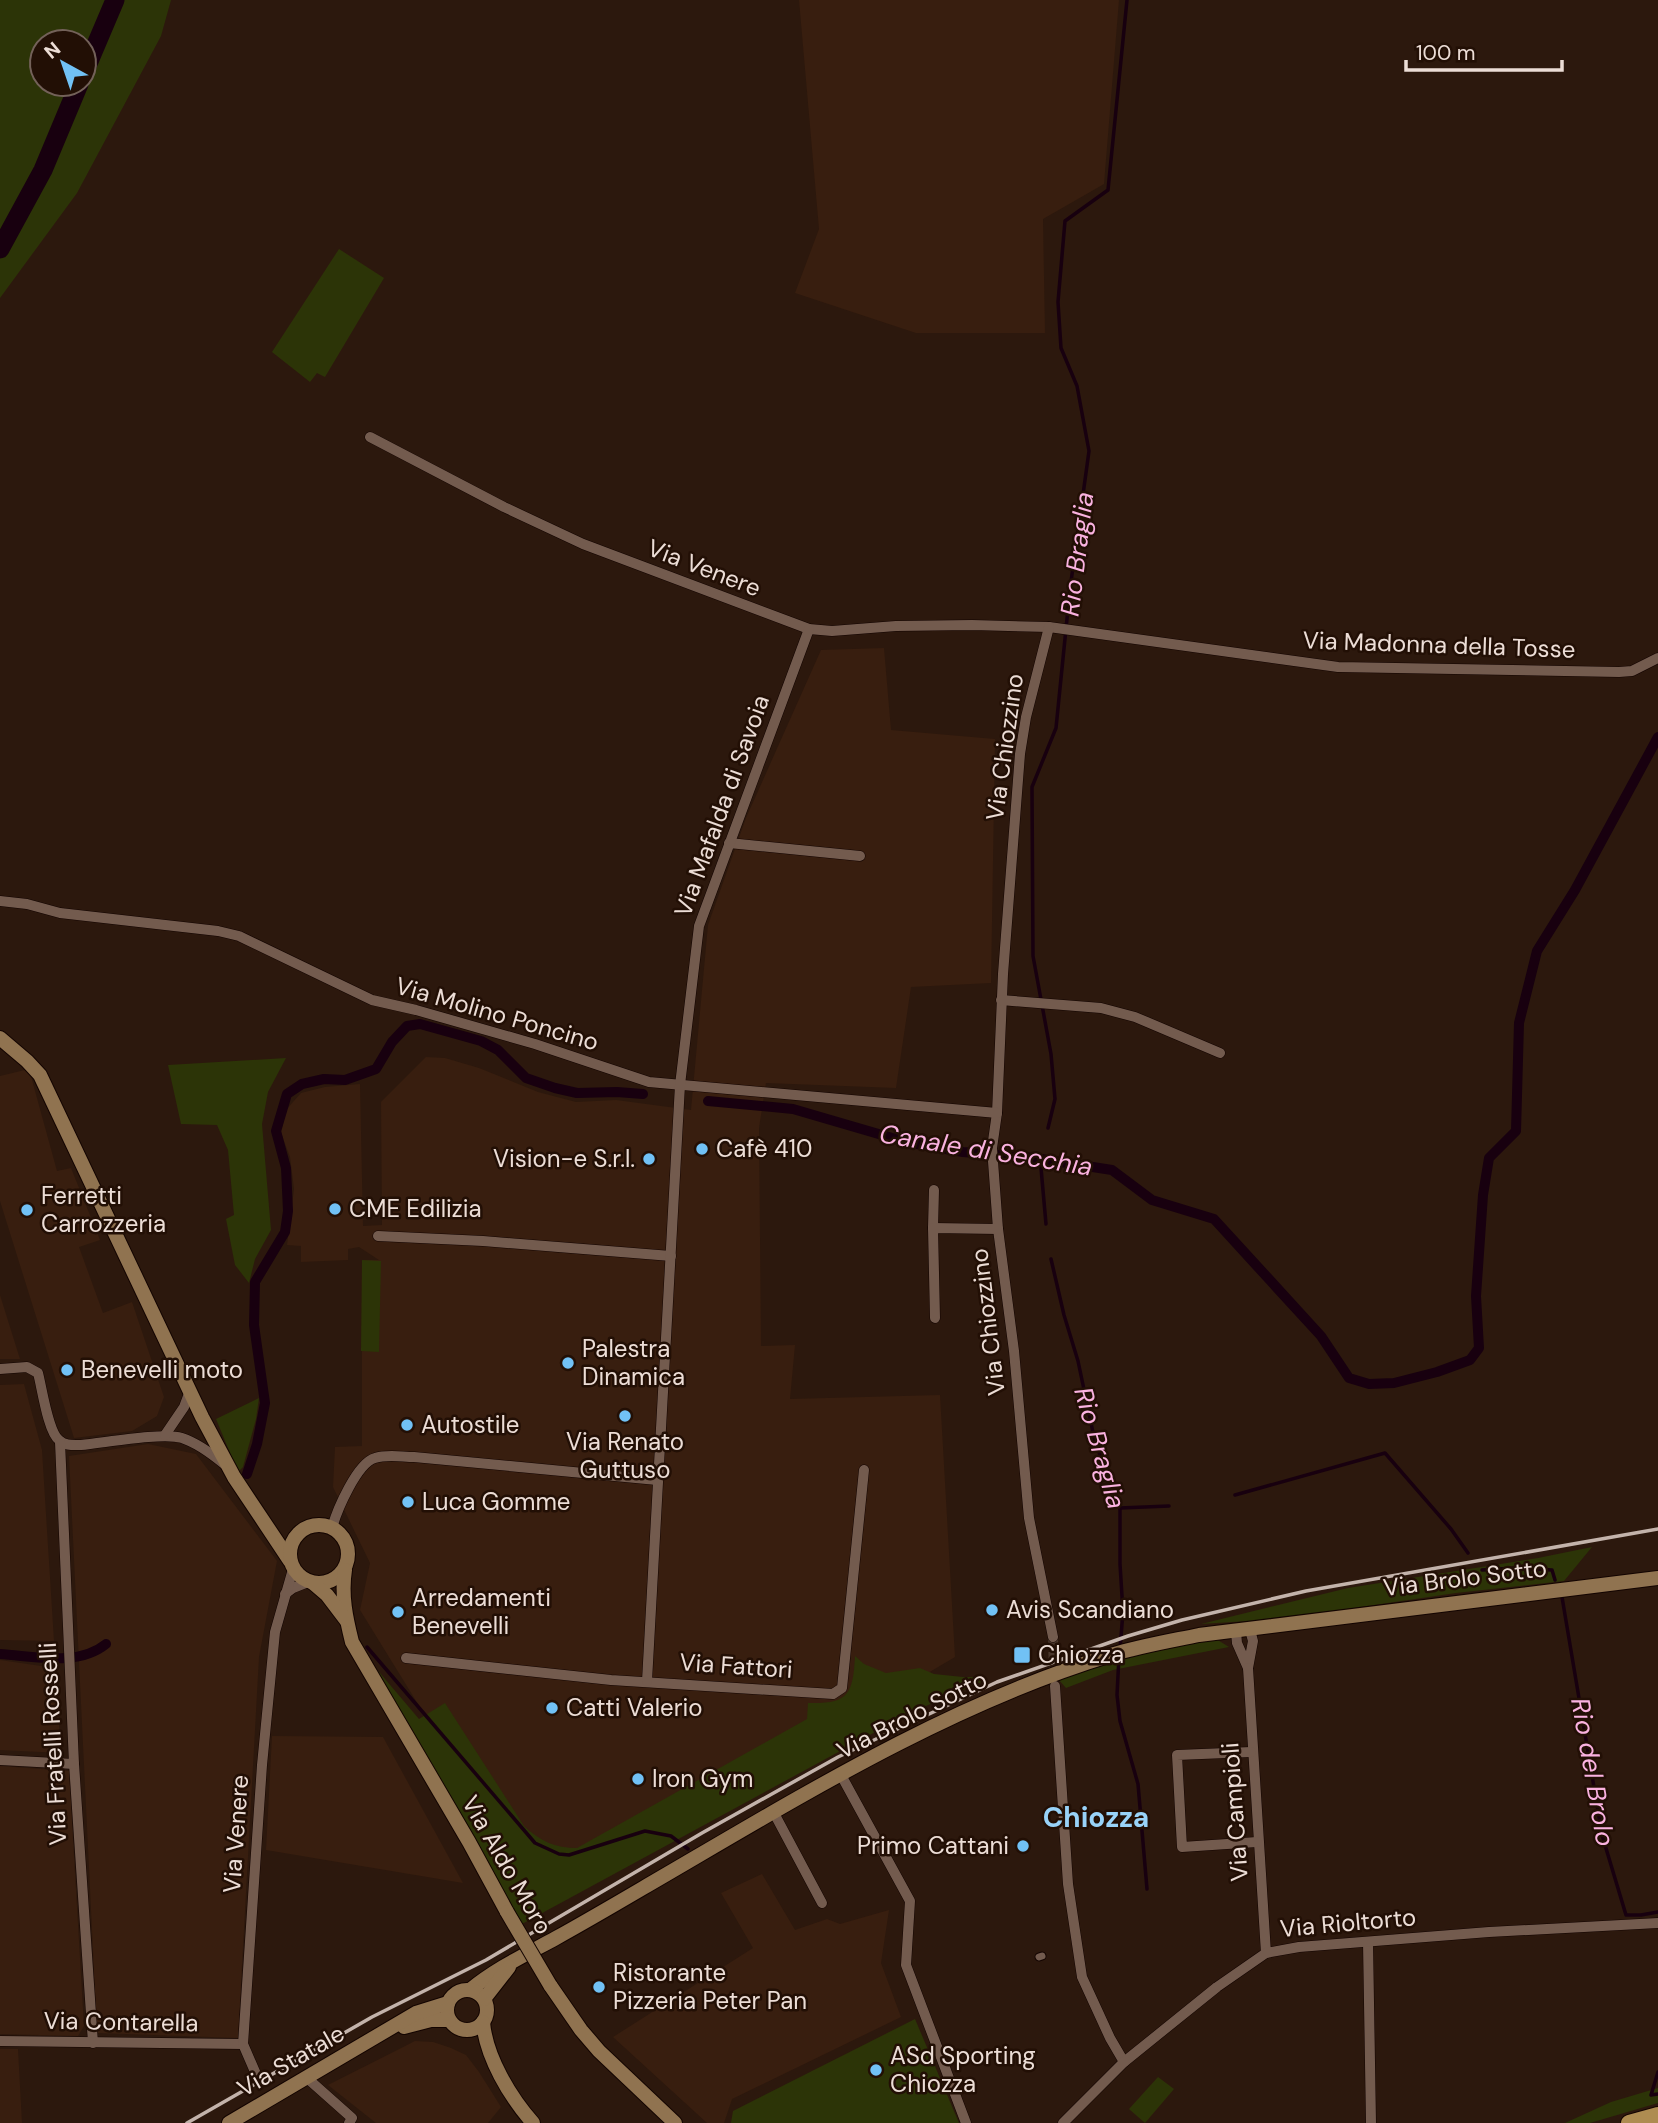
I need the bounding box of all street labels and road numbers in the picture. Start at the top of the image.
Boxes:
street label: Via Venere [643,532,765,603]
street label: Via Madonna della Tosse [1302,624,1576,665]
street label: Via Chiozzino [979,671,1030,822]
street label: Via Mafalda di Savoia [667,691,776,921]
street label: Via Molino Poncino [392,970,602,1057]
street label: Via Chiozzino [963,1247,1012,1397]
street label: Via Brolo Sotto [1381,1552,1549,1603]
street label: Via Fratelli Rosselli [32,1642,73,1846]
street label: Via Fattori [678,1646,794,1685]
street label: Via Brolo Sotto [831,1663,992,1766]
street label: Via Campioli [1214,1742,1255,1882]
street label: Via Venere [216,1774,255,1894]
street label: Via Aldo Moro [455,1790,560,1940]
street label: Via Rioltorto [1279,1901,1417,1944]
street label: Via Contarella [43,2005,199,2038]
street label: Via Statale [232,2017,350,2104]

